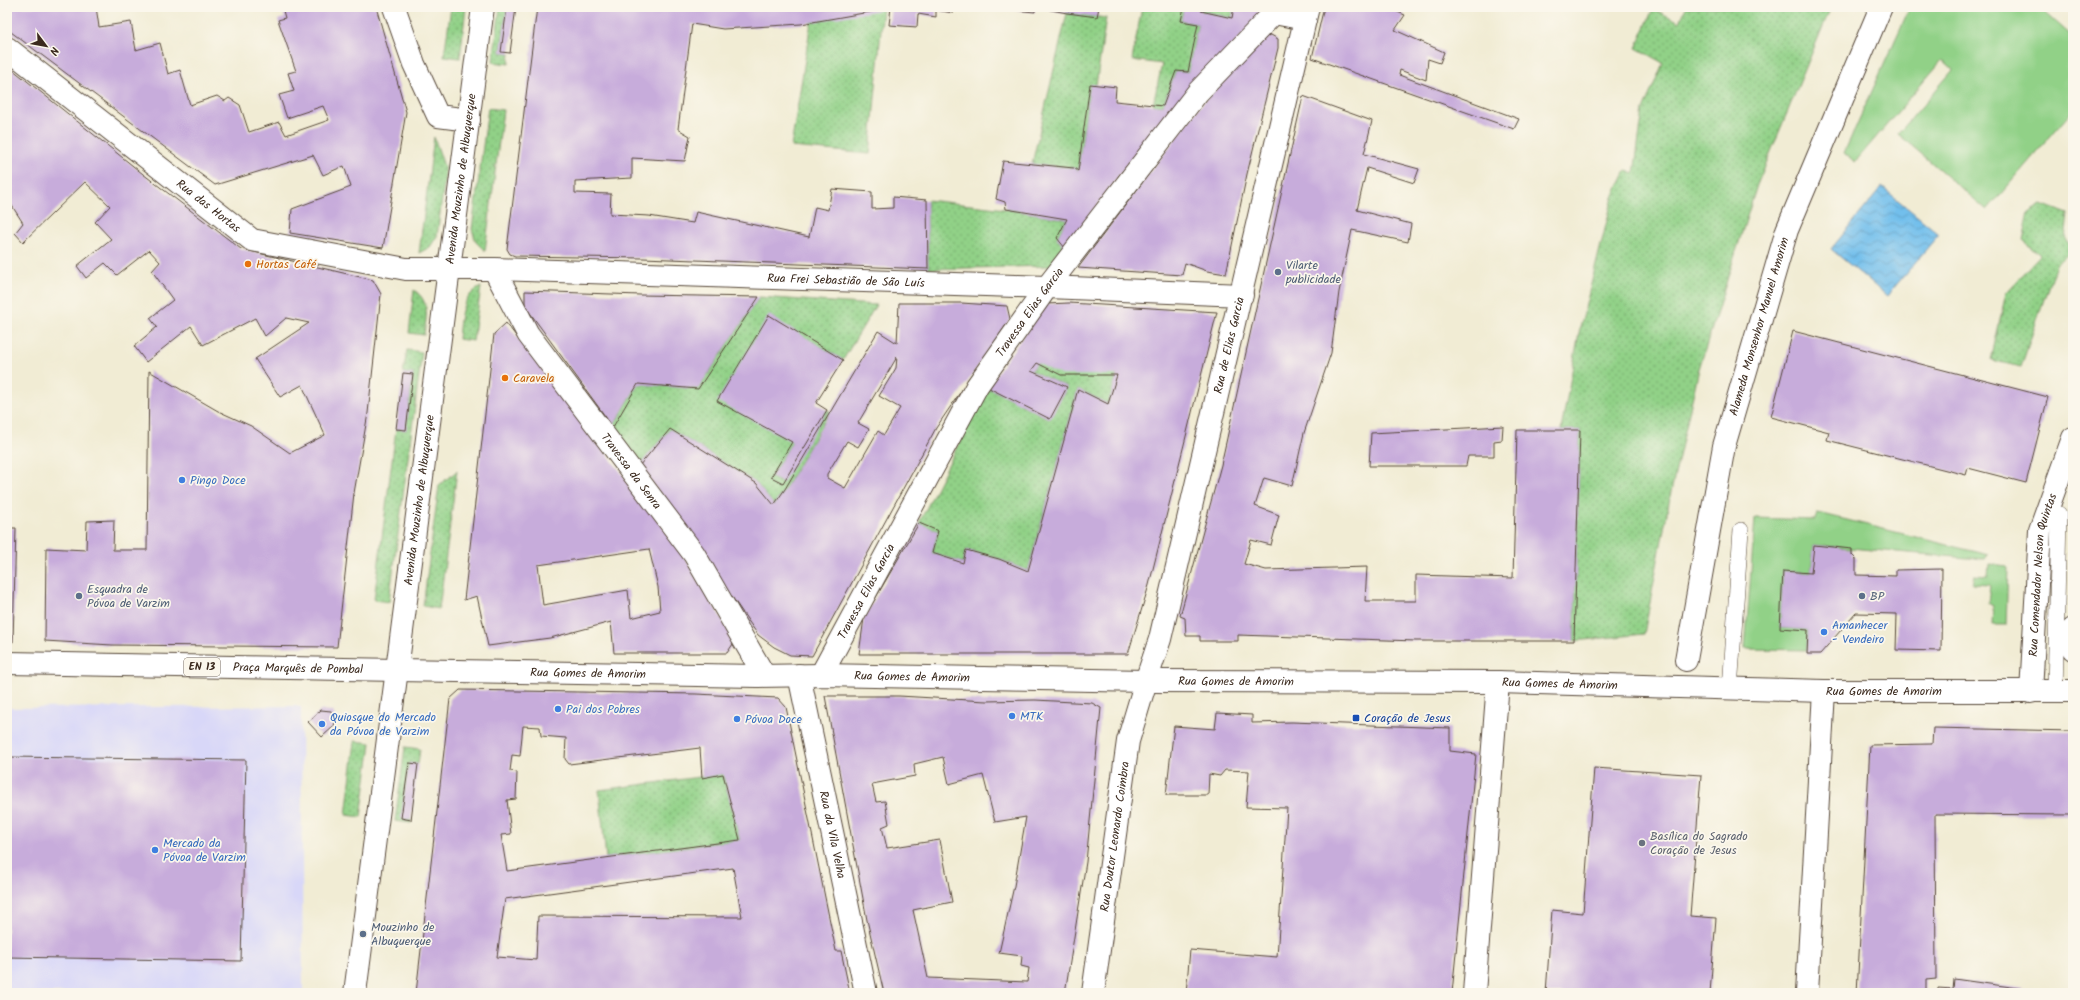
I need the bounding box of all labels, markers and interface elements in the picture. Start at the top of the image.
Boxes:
north arrow [26,26,66,66]
text: N [44,43,63,59]
street label: Avenida Mouzinho de Albuquerque [440,92,481,265]
street label: Rua das Hortas [172,174,245,237]
street label: Alameda Monsenhor Manuel Amorim [1724,234,1794,418]
place label: Hortas Café [256,255,317,274]
place label: Vilarte publicidade [1285,256,1341,289]
marker: Hortas Café [243,259,253,269]
street label: Travessa Elias Garcia [991,263,1069,361]
marker: Vilarte publicidade [1273,267,1283,277]
street label: Rua Frei Sebastião de São Luís [767,268,925,293]
street label: Rua de Elias Garcia [1208,295,1249,395]
place label: Caravela [513,369,555,388]
marker: Caravela [500,373,510,383]
street label: Avenida Mouzinho de Albuquerque [399,413,440,587]
street label: Travessa da Senra [596,429,667,514]
place label: Pingo Doce [190,471,246,490]
marker: Pingo Doce [177,475,187,485]
street label: Rua Comendador Nelson Quintas [2023,491,2062,657]
street label: Travessa Elias Garcia [832,540,900,643]
place label: Esquadra de Póvoa de Varzim [87,580,170,613]
place label: BP [1870,587,1885,606]
marker: Esquadra de Póvoa de Varzim [74,591,84,601]
marker: BP [1857,591,1867,601]
place label: Amanhecer - Vendeiro [1832,616,1888,649]
marker: Amanhecer - Vendeiro [1819,627,1829,637]
road number: EN 13 [184,658,220,676]
street label: Praça Marquês de Pombal [233,658,363,679]
street label: Rua Gomes de Amorim [530,663,646,684]
street label: Rua Gomes de Amorim [854,666,970,687]
street label: Rua Gomes de Amorim [1178,672,1294,691]
street label: Rua Gomes de Amorim [1502,673,1618,695]
street label: Rua Gomes de Amorim [1826,682,1942,701]
place label: Pai dos Pobres [566,700,640,719]
marker: Pai dos Pobres [553,704,563,714]
place label: MTK [1020,707,1044,726]
place label: Quiosque do Mercado da Póvoa de Varzim [330,708,436,741]
place label: Coração de Jesus [1364,709,1451,728]
place label: Póvoa Doce [745,710,802,729]
marker: MTK [1007,711,1017,721]
marker: Coração de Jesus [1351,713,1361,723]
marker: Póvoa Doce [732,714,742,724]
marker: Quiosque do Mercado da Póvoa de Varzim [317,719,327,729]
street label: Rua Doutor Leonardo Coimbra [1095,760,1135,913]
street label: Rua da Vila Velha [814,789,851,880]
place label: Basílica do Sagrado Coração de Jesus [1650,827,1748,860]
place label: Mercado da Póvoa de Varzim [163,834,246,867]
marker: Basílica do Sagrado Coração de Jesus [1637,838,1647,848]
marker: Mercado da Póvoa de Varzim [150,845,160,855]
place label: Mouzinho de Albuquerque [371,918,435,951]
marker: Mouzinho de Albuquerque [358,929,368,939]

